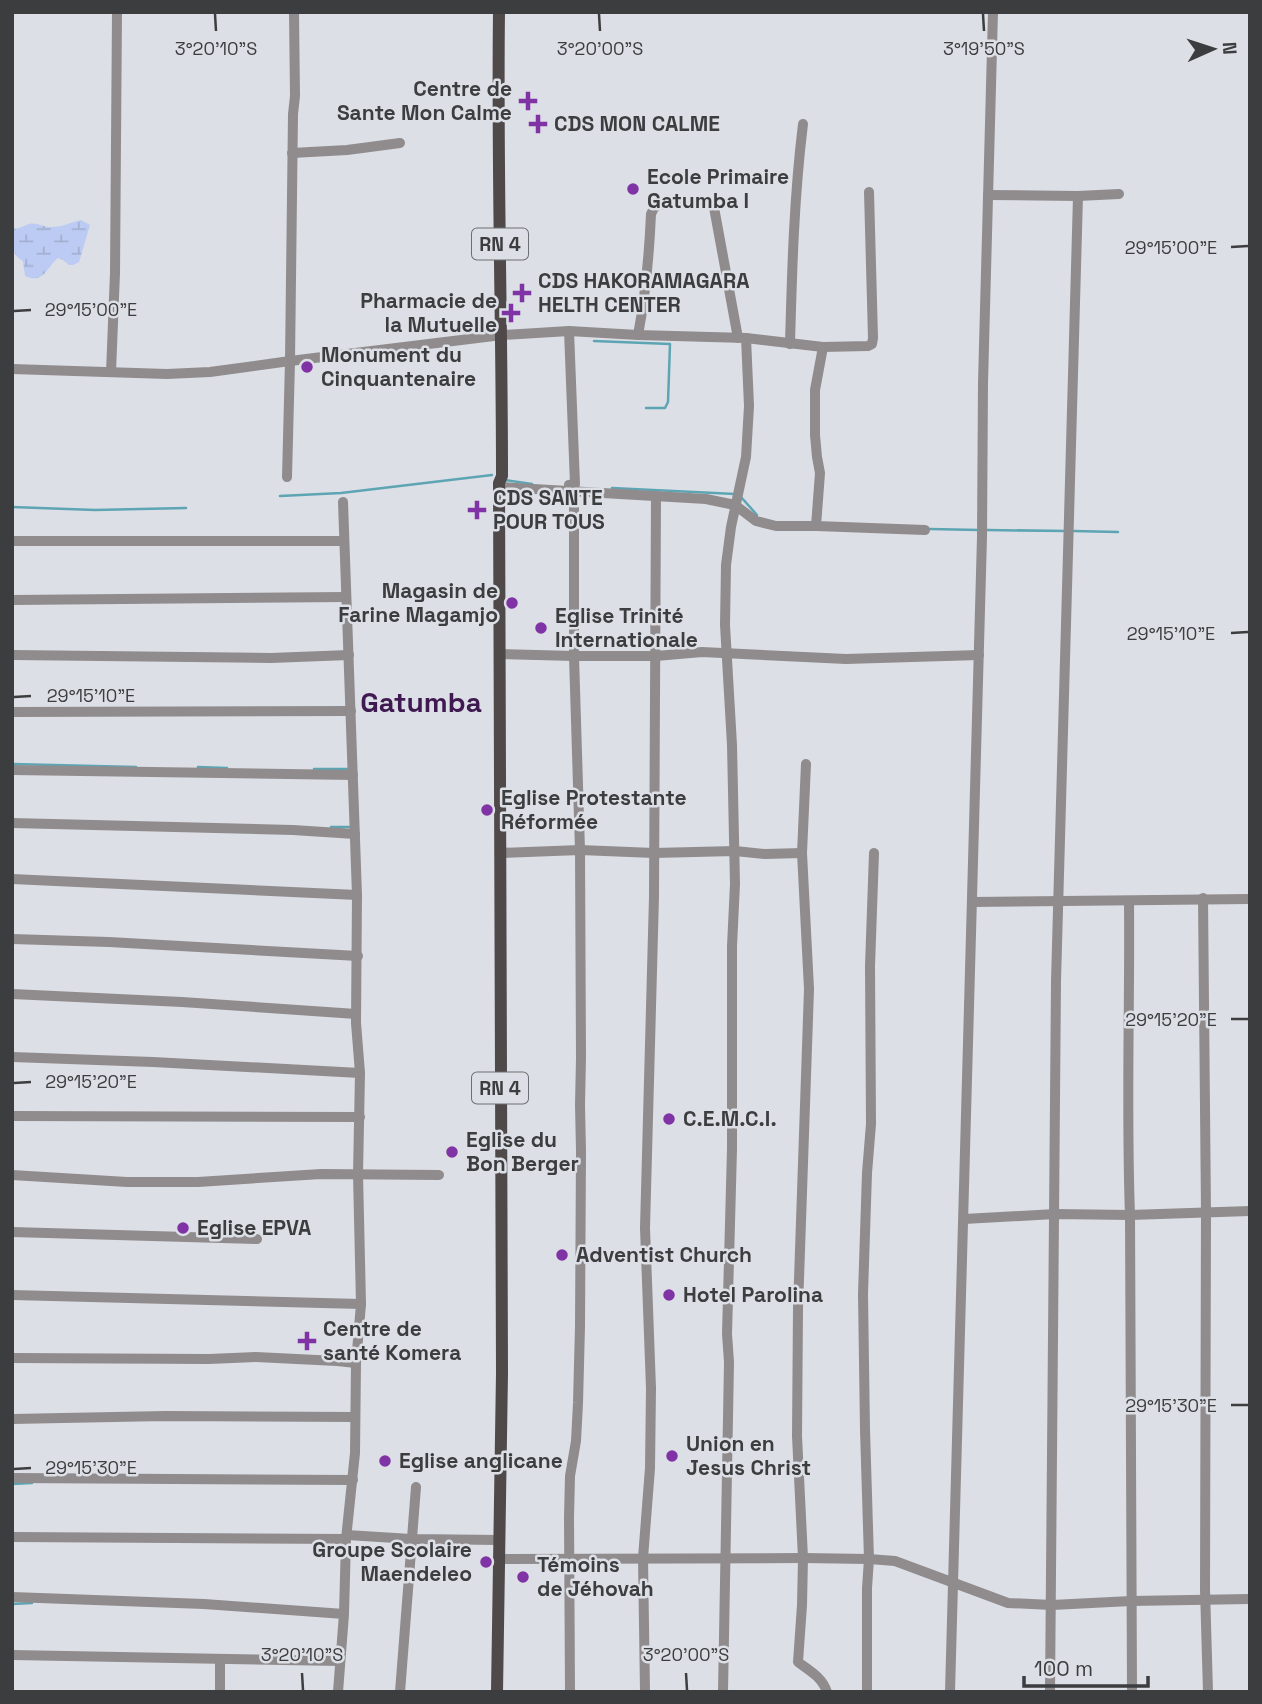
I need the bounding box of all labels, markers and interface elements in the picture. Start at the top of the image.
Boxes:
north arrow [1178,14,1248,84]
text: 3°20'10"S [175,37,257,60]
text: 3°20'00"S [557,37,643,60]
text: 3°19'50"S [943,37,1025,60]
text: N [1217,41,1242,55]
place label: Centre de Sante Mon Calme [337,75,512,126]
marker: Centre de Sante Mon Calme [518,91,538,111]
place label: CDS MON CALME [554,110,720,137]
marker: CDS MON CALME [528,114,548,134]
place label: Ecole Primaire Gatumba I [647,163,789,214]
marker: Ecole Primaire Gatumba I [625,181,641,197]
road number: RN 4 [472,228,528,260]
text: 29°15'00"E [1125,236,1217,259]
place label: CDS HAKORAMAGARA HELTH CENTER [538,267,749,318]
marker: CDS HAKORAMAGARA HELTH CENTER [512,283,532,303]
place label: Pharmacie de la Mutuelle [360,287,497,338]
text: 29°15'00"E [45,298,137,321]
marker: Pharmacie de la Mutuelle [503,305,519,321]
place label: Monument du Cinquantenaire [321,341,476,392]
marker: Monument du Cinquantenaire [299,359,315,375]
place label: CDS SANTE POUR TOUS [493,484,605,535]
marker: CDS SANTE POUR TOUS [467,500,487,520]
place label: Magasin de Farine Magamjo [338,577,498,628]
marker: Magasin de Farine Magamjo [504,595,520,611]
place label: Eglise Trinité Internationale [555,602,698,653]
marker: Eglise Trinité Internationale [533,620,549,636]
text: 29°15'10"E [1127,622,1215,645]
text: 29°15'10"E [47,684,135,707]
district label: Gatumba [360,684,482,720]
place label: Eglise Protestante Réformée [501,784,687,835]
marker: Eglise Protestante Réformée [479,802,495,818]
text: 29°15'20"E [1125,1008,1217,1031]
text: 29°15'20"E [45,1070,137,1093]
road number: RN 4 [472,1072,528,1104]
place label: C.E.M.C.I. [683,1105,777,1132]
marker: C.E.M.C.I. [661,1111,677,1127]
place label: Eglise du Bon Berger [466,1126,579,1177]
marker: Eglise du Bon Berger [444,1144,460,1160]
place label: Eglise EPVA [197,1214,311,1241]
marker: Eglise EPVA [175,1220,191,1236]
place label: Adventist Church [576,1241,752,1268]
marker: Adventist Church [554,1247,570,1263]
place label: Hotel Parolina [683,1281,823,1308]
marker: Hotel Parolina [661,1287,677,1303]
place label: Centre de santé Komera [323,1315,461,1366]
marker: Centre de santé Komera [297,1331,317,1351]
text: 29°15'30"E [1125,1394,1217,1417]
place label: Union en Jesus Christ [686,1430,811,1481]
place label: Eglise anglicane [399,1447,563,1474]
marker: Union en Jesus Christ [664,1448,680,1464]
marker: Eglise anglicane [377,1453,393,1469]
text: 29°15'30"E [45,1456,137,1479]
place label: Groupe Scolaire Maendeleo [312,1536,472,1587]
place label: Témoins de Jéhovah [537,1551,654,1602]
marker: Groupe Scolaire Maendeleo [478,1554,494,1570]
marker: Témoins de Jéhovah [515,1569,531,1585]
text: 3°20'10"S [261,1643,343,1666]
text: 3°20'00"S [643,1643,729,1666]
scale bar [1024,1644,1148,1688]
text: 100 m [1034,1655,1093,1682]

